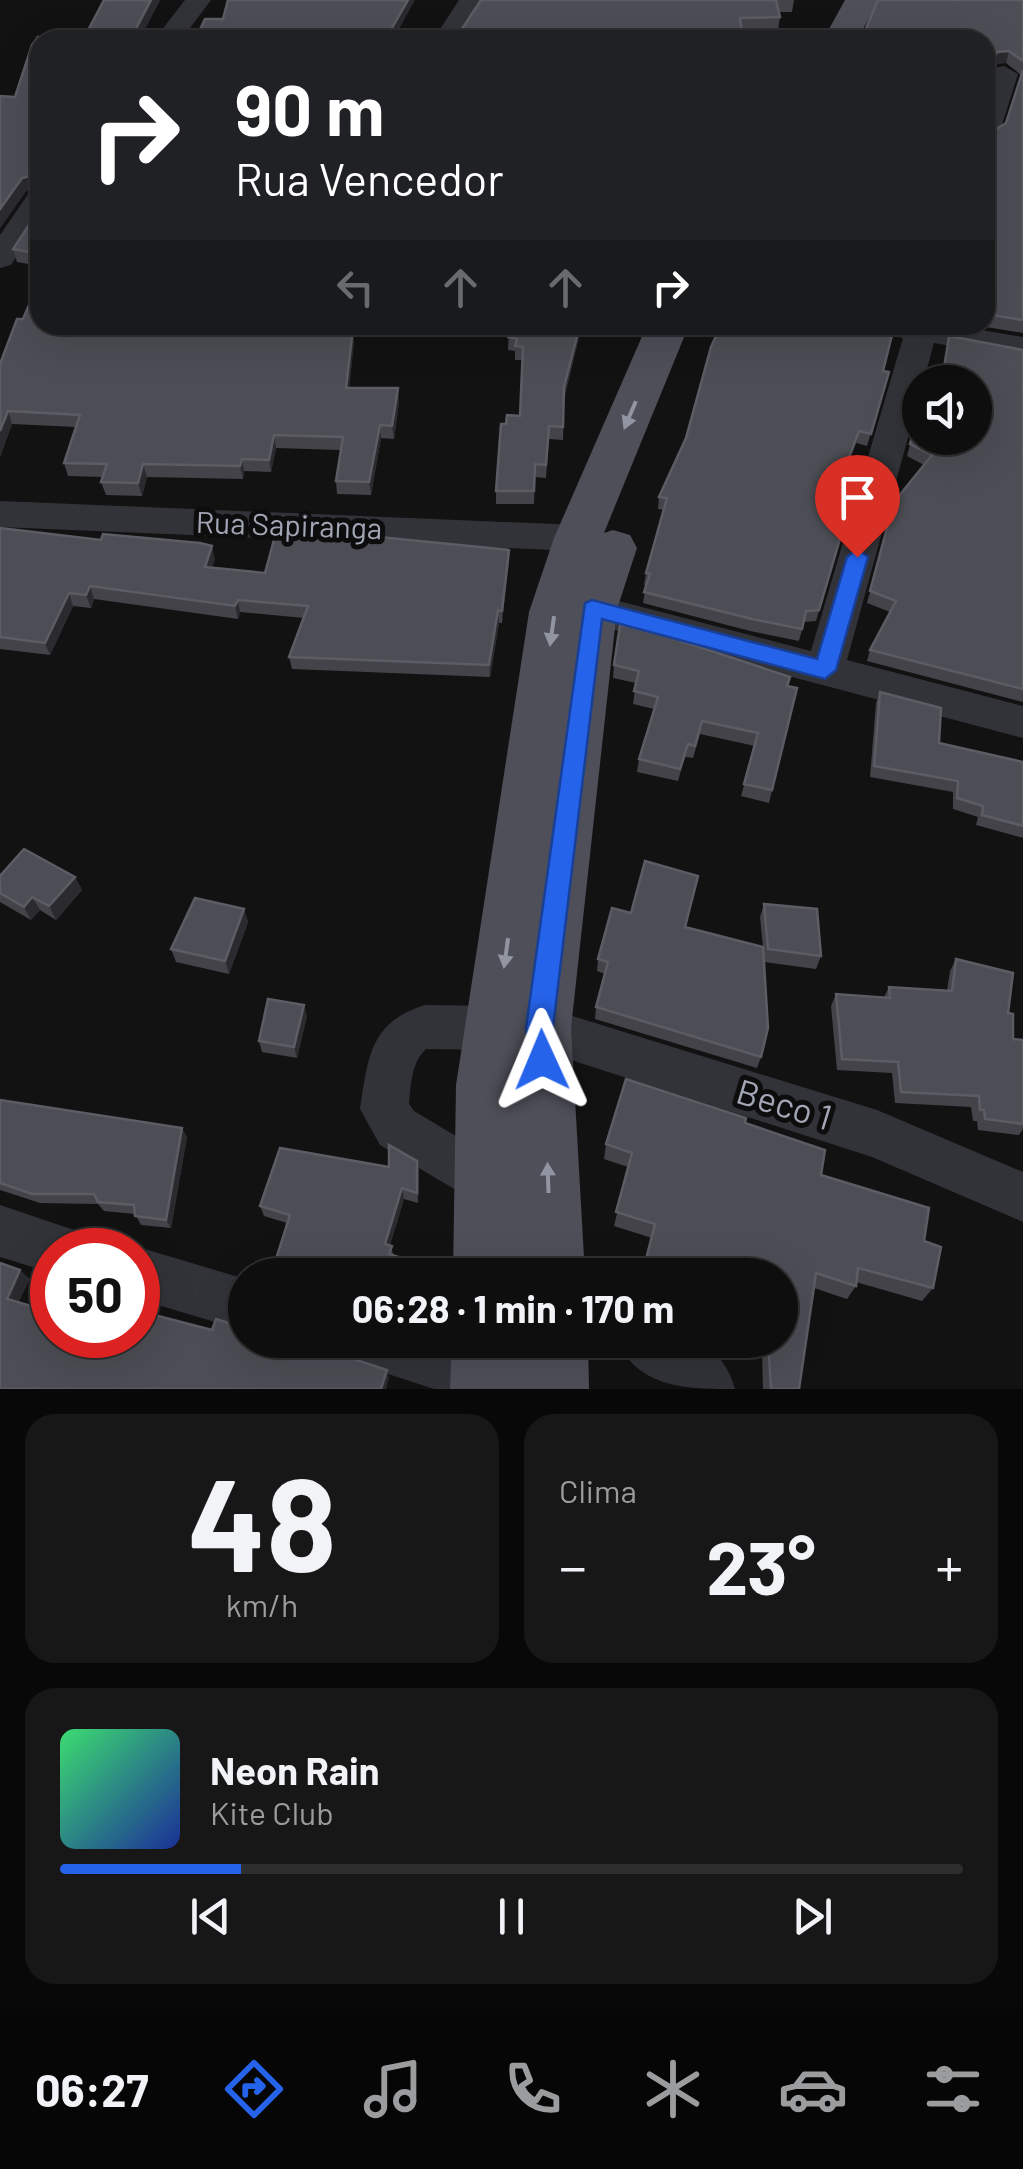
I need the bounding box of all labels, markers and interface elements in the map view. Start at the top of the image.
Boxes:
text: 90 m [235,66,385,150]
icon: right [70,70,200,200]
text: Rua Vencedor [235,151,504,205]
icon: left [328,260,383,315]
icon: ahead [433,260,488,315]
icon: ahead [538,260,593,315]
icon: right [643,260,698,315]
map controls [902,365,992,455]
button: sound [902,365,992,455]
one-way arrow [622,400,638,430]
pin [815,455,900,558]
icon: arrive [830,470,885,525]
street label: Rua Sapiranga [195,503,383,545]
one-way arrow [543,616,559,648]
one-way arrow [498,938,514,969]
position arrow [490,1008,594,1112]
street label: Beco 1 [732,1069,837,1137]
one-way arrow [539,1161,555,1193]
speed limit sign: 50 [30,1228,160,1358]
text: 06:28 · 1 min · 170 m [352,1285,674,1331]
text: 48 [188,1442,336,1598]
text: Clima [559,1471,637,1509]
text: 23° [706,1520,816,1610]
text: − [559,1532,587,1598]
text: + [935,1532,963,1598]
text: km/h [226,1585,298,1623]
text: Neon Rain [210,1747,379,1793]
text: Kite Club [210,1793,334,1831]
icon: previous [183,1889,238,1944]
icon: pause [484,1889,539,1944]
icon: next [785,1889,840,1944]
icon: directions [219,2054,289,2124]
icon: music [358,2054,428,2124]
icon: phone [498,2054,568,2124]
icon: climate [638,2054,708,2124]
icon: car [778,2054,848,2124]
icon: filters [918,2054,988,2124]
text: 06:27 [35,2062,149,2116]

